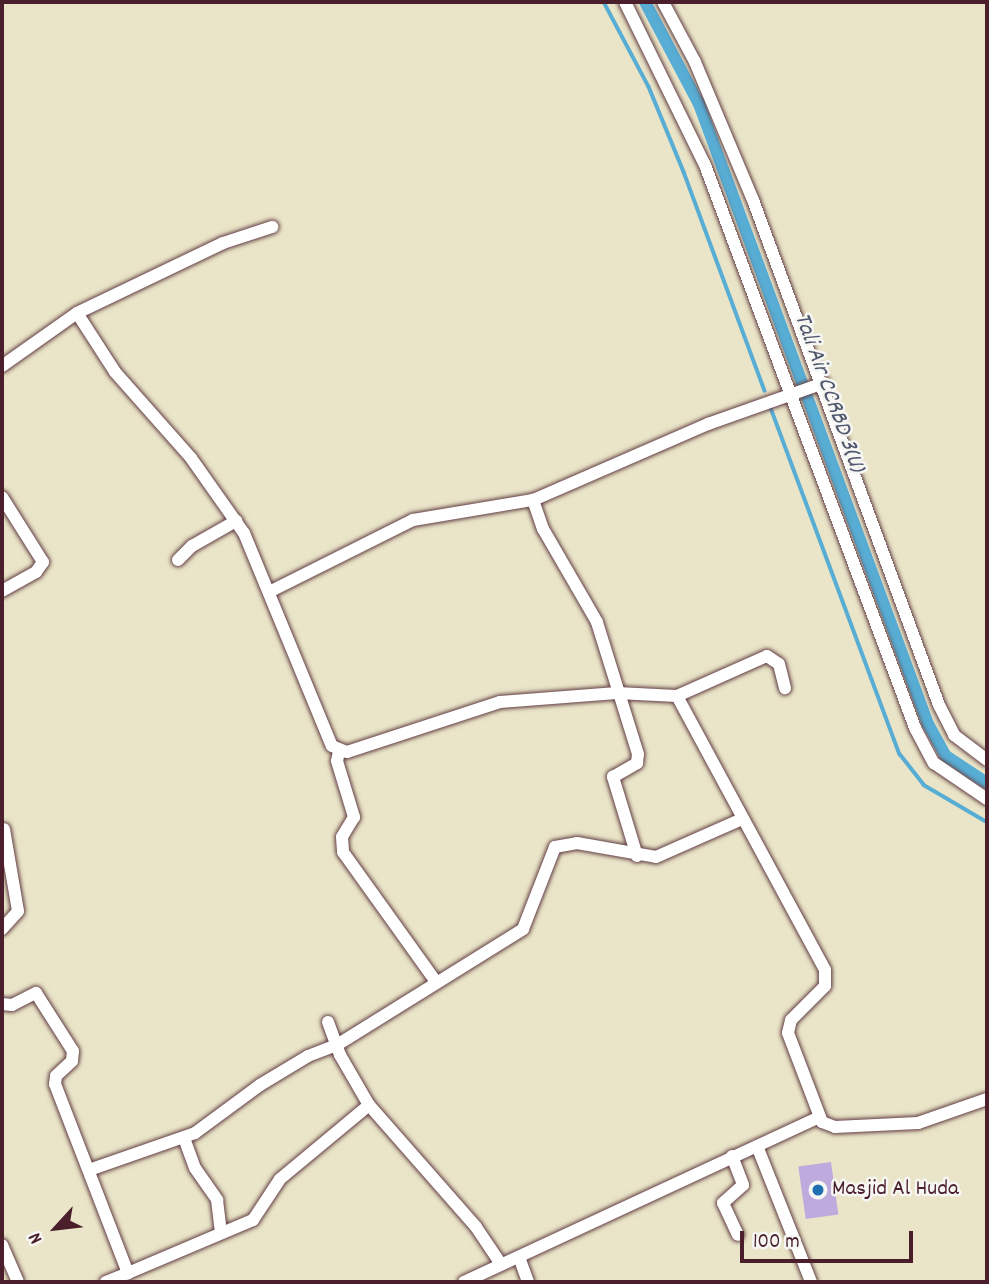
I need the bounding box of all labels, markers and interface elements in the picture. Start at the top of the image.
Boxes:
water label: Tali Air CCRBD 3(U) [786,310,870,476]
place label: Masjid Al Huda [832,1176,959,1204]
marker: Masjid Al Huda [810,1182,826,1198]
north arrow [21,1193,91,1263]
scale bar [744,1218,917,1262]
text: N [23,1227,51,1248]
text: 100 m [753,1228,800,1258]

